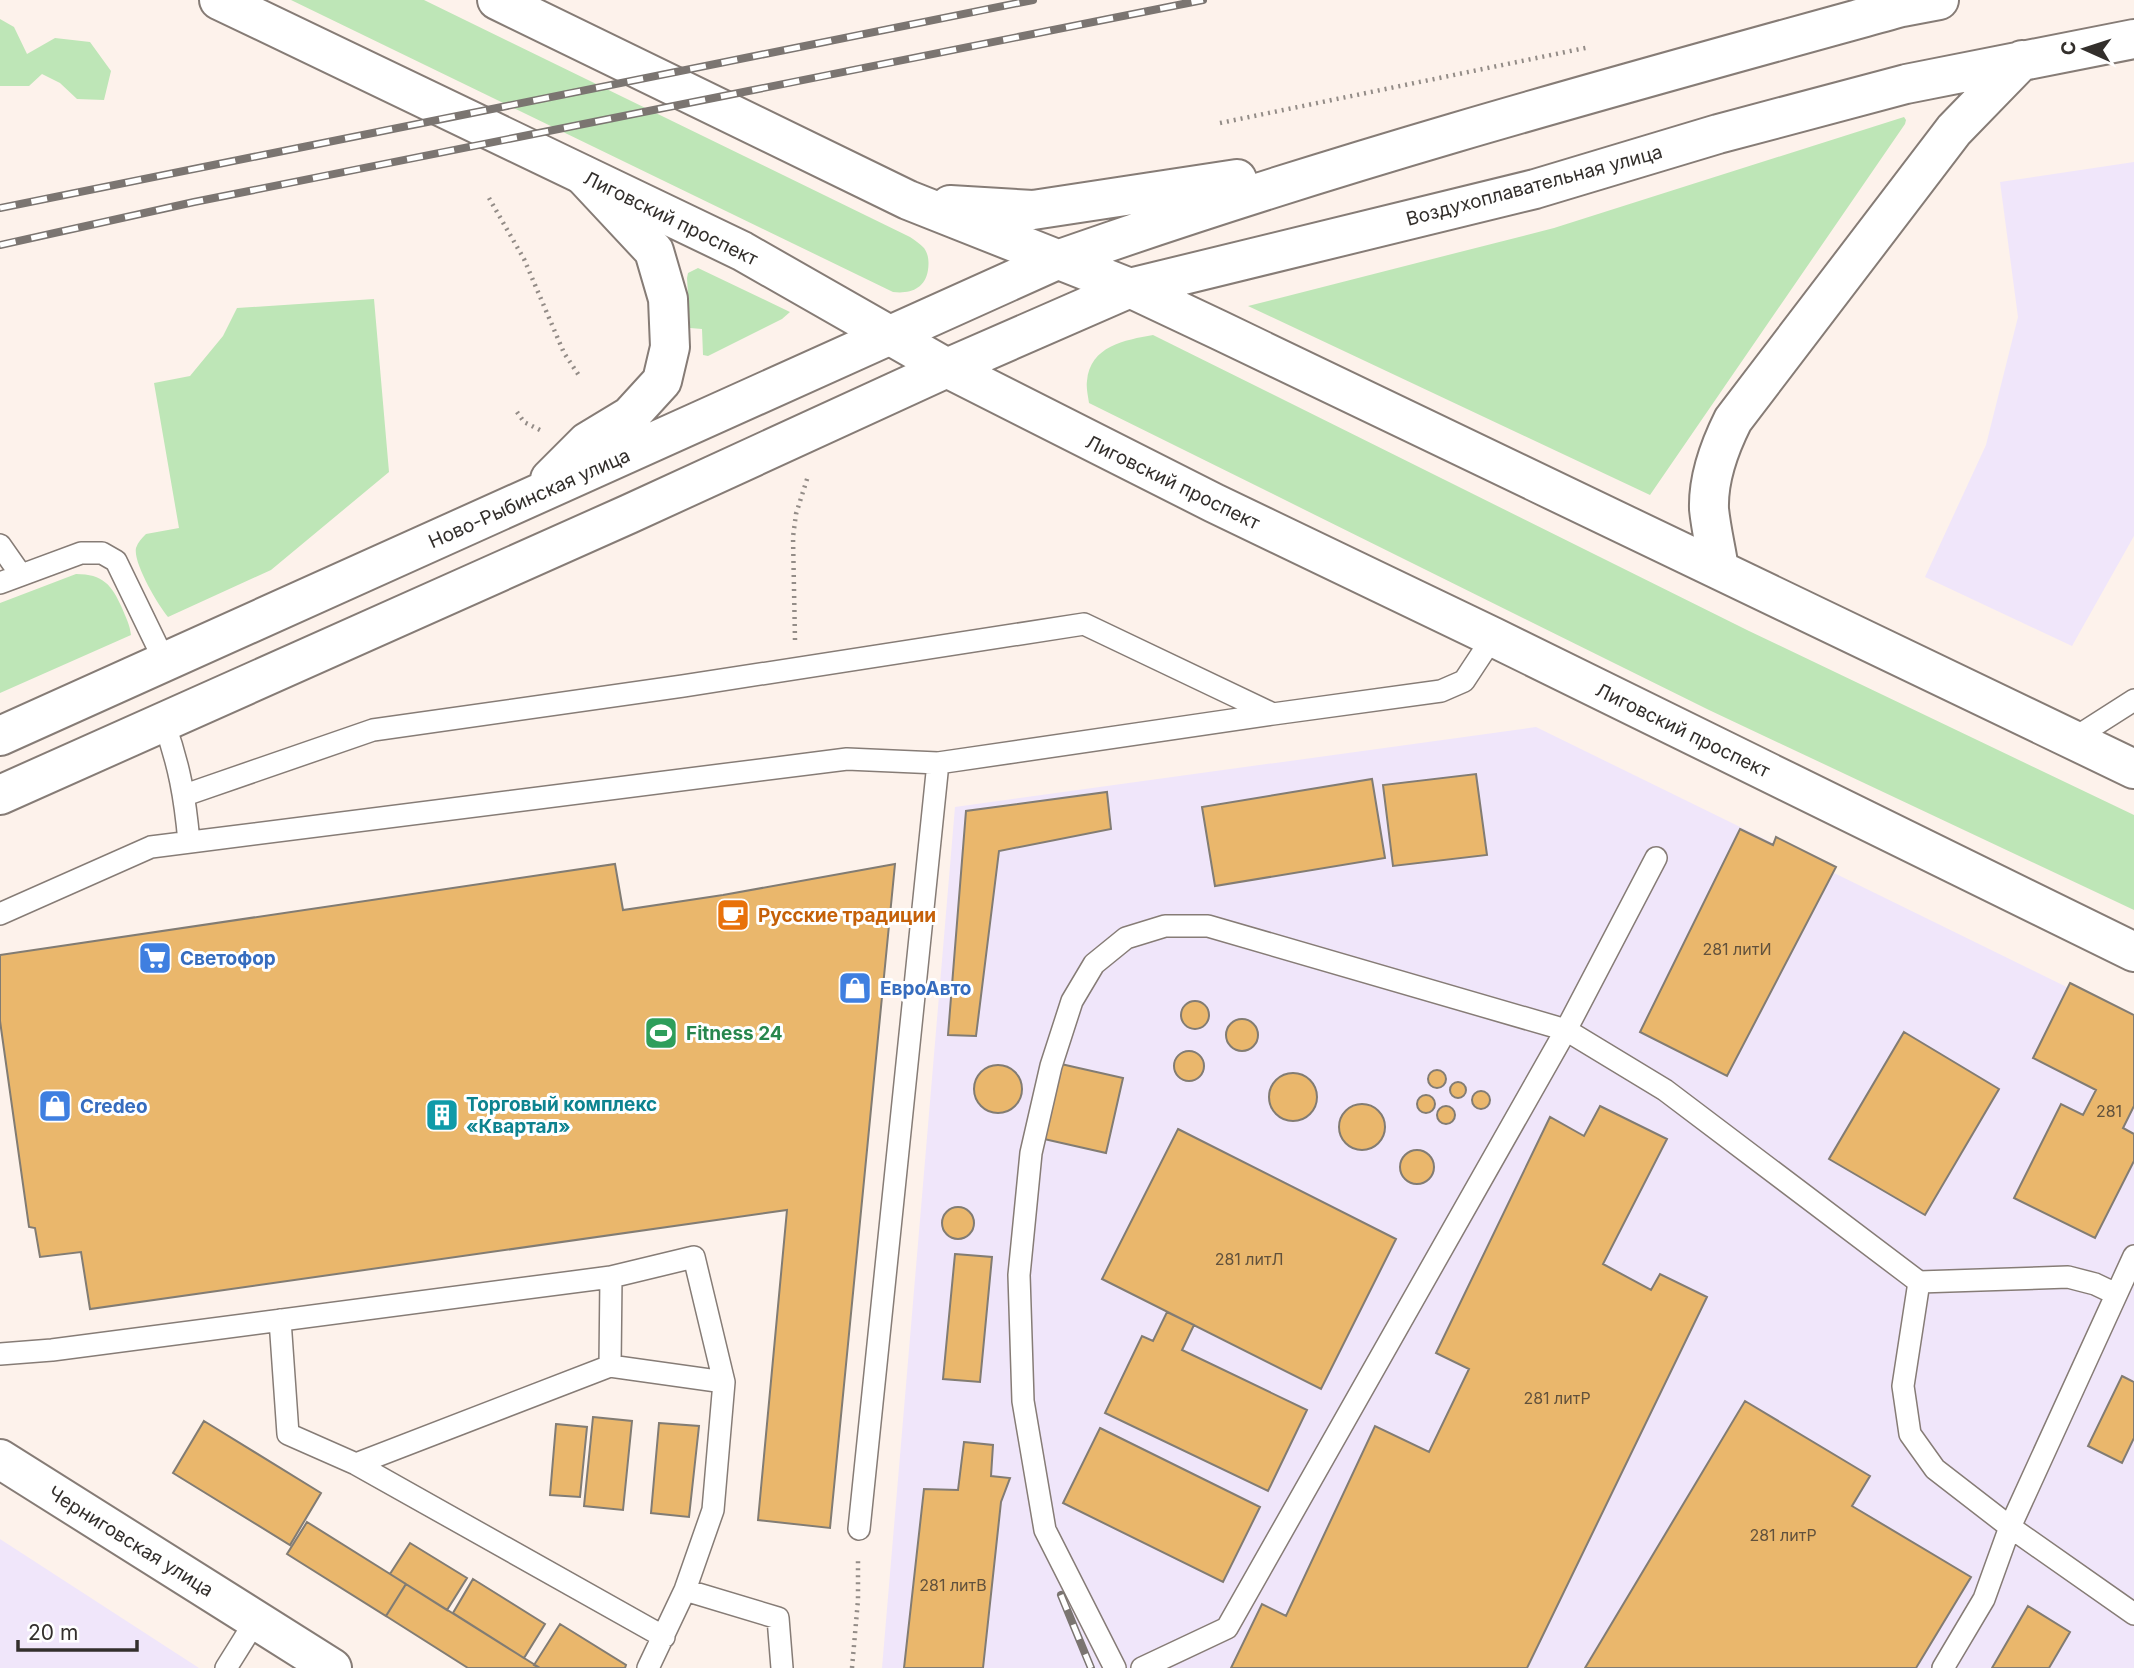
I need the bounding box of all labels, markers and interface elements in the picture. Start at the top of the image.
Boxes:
north arrow [2050,14,2120,84]
text: С [2057,41,2080,56]
street label: Воздухоплавательная улица [1404,140,1665,231]
street label: Лиговский проспект [580,166,762,271]
street label: Лиговский проспект [1082,430,1264,535]
street label: Ново-Рыбинская улица [425,444,633,553]
street label: Лиговский проспект [1592,678,1774,783]
cafe icon: Русские традиции [714,896,752,934]
place label: Русские традиции [758,904,936,927]
supermarket icon: Светофор [136,939,174,977]
house number: 281 литИ [1702,939,1772,959]
place label: Светофор [180,947,276,970]
shop icon: ЕвроАвто [836,969,874,1007]
place label: ЕвроАвто [880,977,972,1000]
sports icon: Fitness 24 [642,1014,680,1052]
place label: Fitness 24 [686,1022,783,1045]
shop icon: Credeo [36,1087,74,1125]
place label: Торговый комплекс «Квартал» [466,1093,657,1138]
place label: Credeo [80,1095,148,1118]
building icon: Торговый комплекс «Квартал» [423,1096,461,1134]
house number: 281 [2096,1101,2122,1121]
house number: 281 литЛ [1215,1249,1283,1269]
house number: 281 литР [1523,1388,1591,1408]
street label: Черниговская улица [44,1481,218,1602]
house number: 281 литР [1749,1525,1817,1545]
house number: 281 литВ [919,1575,987,1595]
scale bar [18,1608,136,1652]
text: 20 m [28,1620,78,1645]

